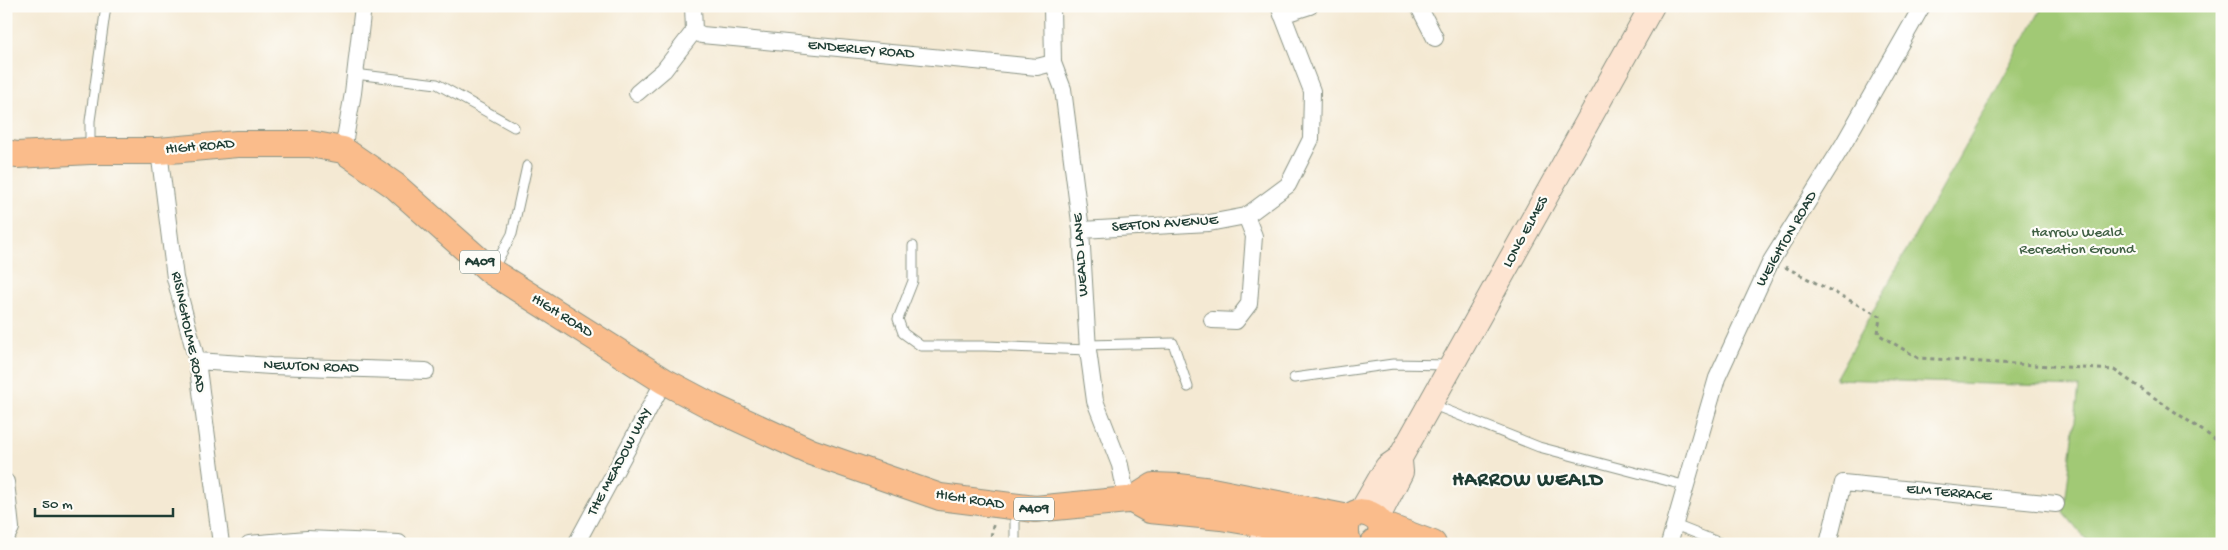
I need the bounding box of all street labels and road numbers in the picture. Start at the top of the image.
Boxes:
street label: ENDERLEY ROAD [807,36,915,64]
street label: HIGH ROAD [165,135,235,159]
street label: WEIGHTON ROAD [1752,188,1822,290]
street label: LONG ELMES [1499,193,1553,271]
street label: SEFTON AVENUE [1111,211,1219,237]
street label: WEALD LANE [1069,212,1093,297]
road number: A409 [460,250,500,274]
street label: RISINGHOLME ROAD [166,270,210,394]
street label: HIGH ROAD [528,290,596,342]
street label: NEWTON ROAD [263,356,359,378]
street label: THE MEADOW WAY [584,405,656,520]
street label: ELM TERRACE [1905,480,1993,506]
street label: HIGH ROAD [934,486,1006,514]
road number: A409 [1014,498,1054,520]

